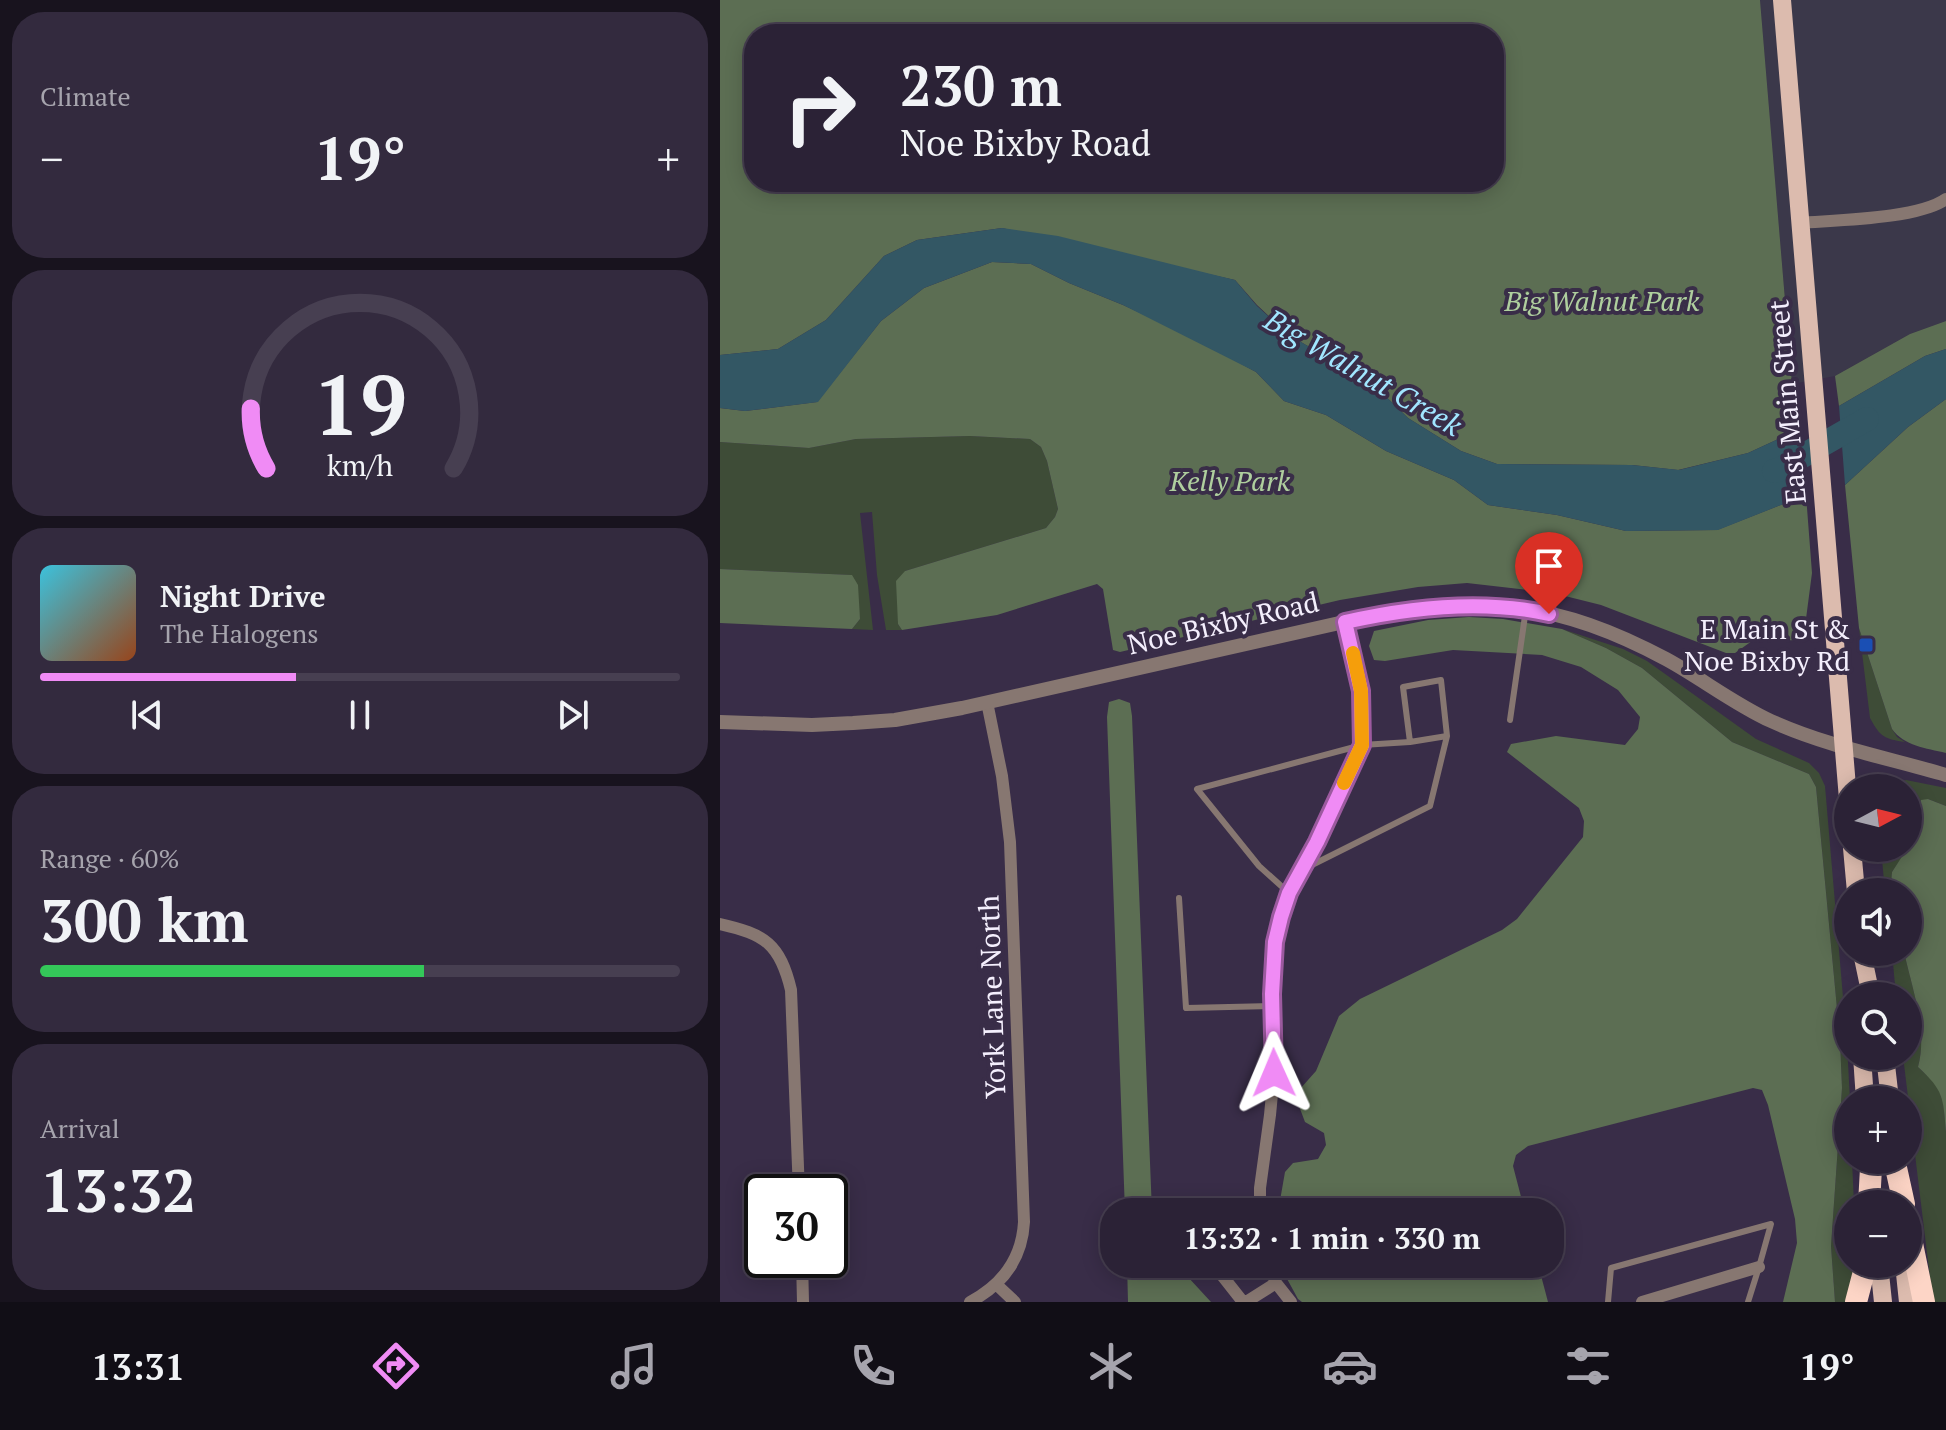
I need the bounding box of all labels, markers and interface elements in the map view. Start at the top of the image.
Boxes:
text: 230 m [900,48,1062,122]
icon: right [768,56,872,160]
text: Climate [40,79,131,113]
text: 19° [314,118,406,197]
text: Noe Bixby Road [900,119,1151,166]
text: − [40,129,63,188]
text: + [657,129,680,188]
park label: Big Walnut Park [1504,282,1700,319]
street label: East Main Street [1759,298,1814,506]
water label: Big Walnut Creek [1257,299,1470,445]
text: 19 [313,349,407,459]
text: km/h [327,446,393,484]
park label: Kelly Park [1169,462,1291,499]
pin [1515,532,1583,614]
icon: arrive [1527,544,1571,588]
text: Night Drive [160,576,326,616]
street label: Noe Bixby Road [1124,583,1322,662]
place label: E Main St & Noe Bixby Rd [1684,610,1850,679]
text: The Halogens [160,616,318,650]
marker: E Main St & Noe Bixby Rd [1857,636,1875,654]
icon: previous [125,693,169,737]
icon: pause [338,693,382,737]
icon: next [551,693,595,737]
north arrow [1834,774,1922,862]
map controls [1834,774,1922,1278]
text: Range · 60% [40,841,179,875]
button: sound [1834,878,1922,966]
text: 300 km [40,880,248,959]
street label: York Lane North [969,895,1014,1099]
button: search [1834,982,1922,1070]
position arrow [1232,1031,1316,1115]
button: + [1834,1086,1922,1174]
text: Arrival [40,1111,120,1145]
text: 13:32 [40,1150,196,1229]
speed limit sign: 30 [744,1174,848,1278]
button: − [1834,1190,1922,1278]
text: 13:32 · 1 min · 330 m [1184,1218,1480,1258]
icon: directions [368,1338,424,1394]
icon: music [606,1338,662,1394]
icon: phone [845,1338,901,1394]
icon: climate [1083,1338,1139,1394]
icon: car [1322,1338,1378,1394]
icon: filters [1560,1338,1616,1394]
text: 13:31 [91,1343,185,1390]
text: 19° [1799,1343,1855,1390]

